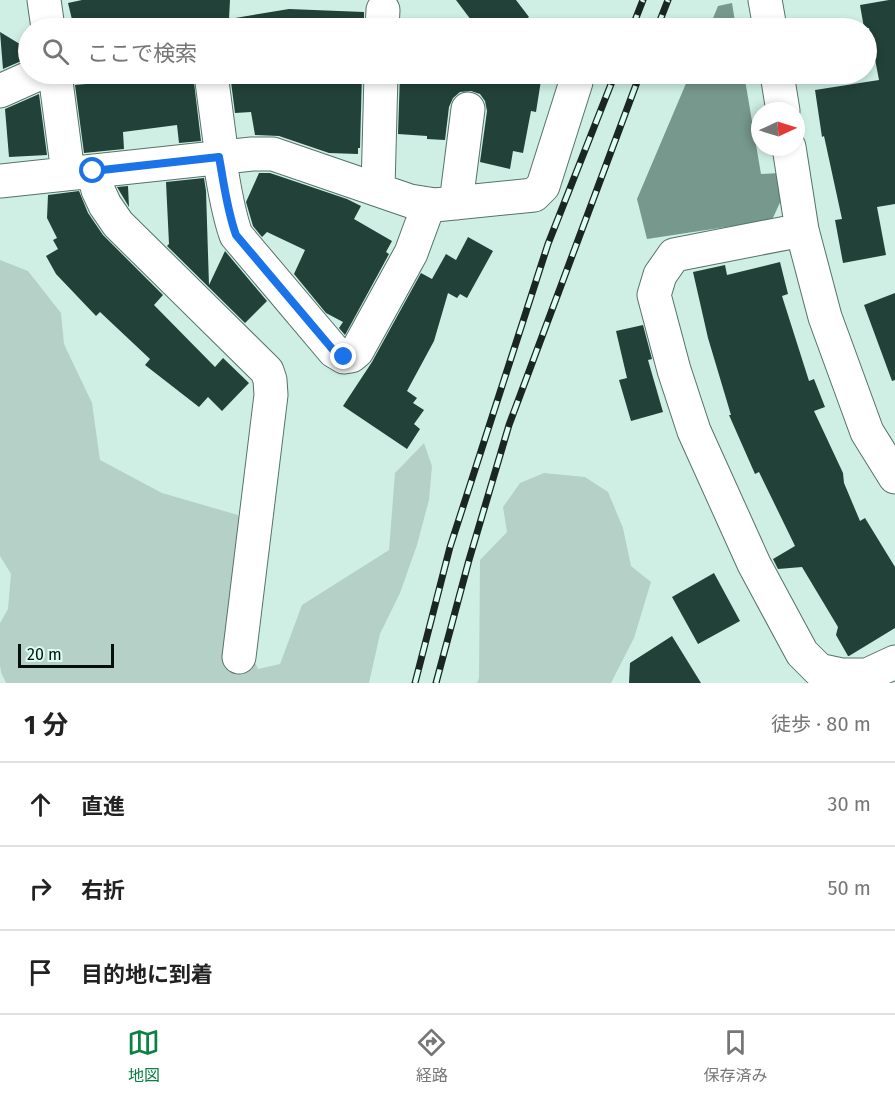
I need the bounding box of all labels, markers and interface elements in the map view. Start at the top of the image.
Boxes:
search box [18,18,877,84]
icon: search [39,35,72,68]
text: ここで検索 [87,40,197,67]
north arrow [751,102,805,156]
route start [79,157,105,183]
route end [330,343,356,369]
scale bar [18,641,114,668]
text: 20 m [27,645,62,664]
text: 1 分 [24,710,68,741]
text: 徒歩 · 80 m [771,712,871,736]
icon: ahead [24,788,57,821]
text: 30 m [827,792,871,816]
text: 直進 [81,793,125,820]
icon: right [24,872,57,905]
text: 50 m [827,876,871,900]
text: 右折 [81,877,125,904]
icon: arrive [24,956,57,989]
text: 目的地に到着 [81,961,213,988]
tab: 地図 [127,1026,160,1086]
tab: 経路 [415,1026,448,1086]
tab: 保存済み [703,1026,767,1086]

